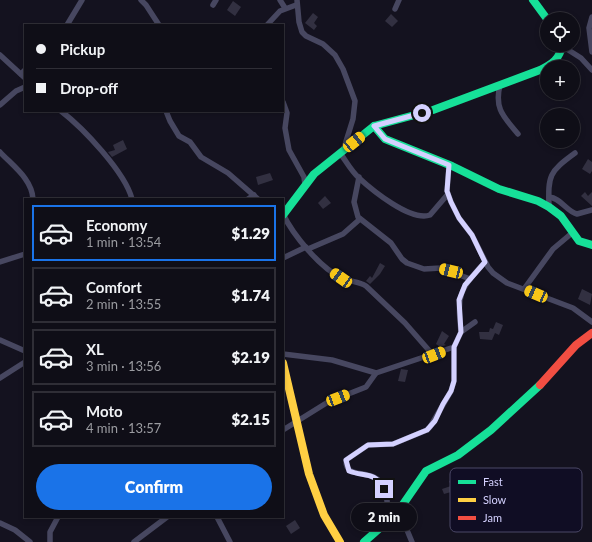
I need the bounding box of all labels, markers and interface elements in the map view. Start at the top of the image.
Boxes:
map controls [540,12,580,148]
button: locate [540,12,580,52]
text: Pickup [60,40,105,58]
button: + [540,60,580,100]
text: Drop-off [60,79,118,97]
route start [413,104,431,122]
button: − [540,108,580,148]
car [341,130,367,154]
icon: car [38,215,74,251]
text: Economy [86,216,147,234]
text: $1.29 [232,224,270,242]
text: 1 min · 13:54 [86,234,161,250]
car [438,262,464,280]
car [328,266,354,290]
icon: car [38,277,74,313]
text: Comfort [86,278,142,296]
car [523,284,549,304]
text: $1.74 [232,286,270,304]
text: 2 min · 13:55 [86,296,161,312]
icon: car [38,339,74,375]
text: XL [86,340,104,358]
car [421,345,447,365]
text: $2.19 [232,348,270,366]
text: 3 min · 13:56 [86,358,161,374]
car [325,388,351,408]
icon: car [38,401,74,437]
text: Moto [86,402,123,420]
text: $2.15 [232,410,270,428]
text: 4 min · 13:57 [86,420,161,436]
button: Confirm [36,464,272,510]
legend [450,468,582,532]
text: Fast [483,475,503,488]
route end [375,480,393,498]
text: Slow [483,493,507,506]
callout: 2 min [351,503,417,531]
text: 2 min [368,509,400,525]
text: Jam [483,511,502,524]

